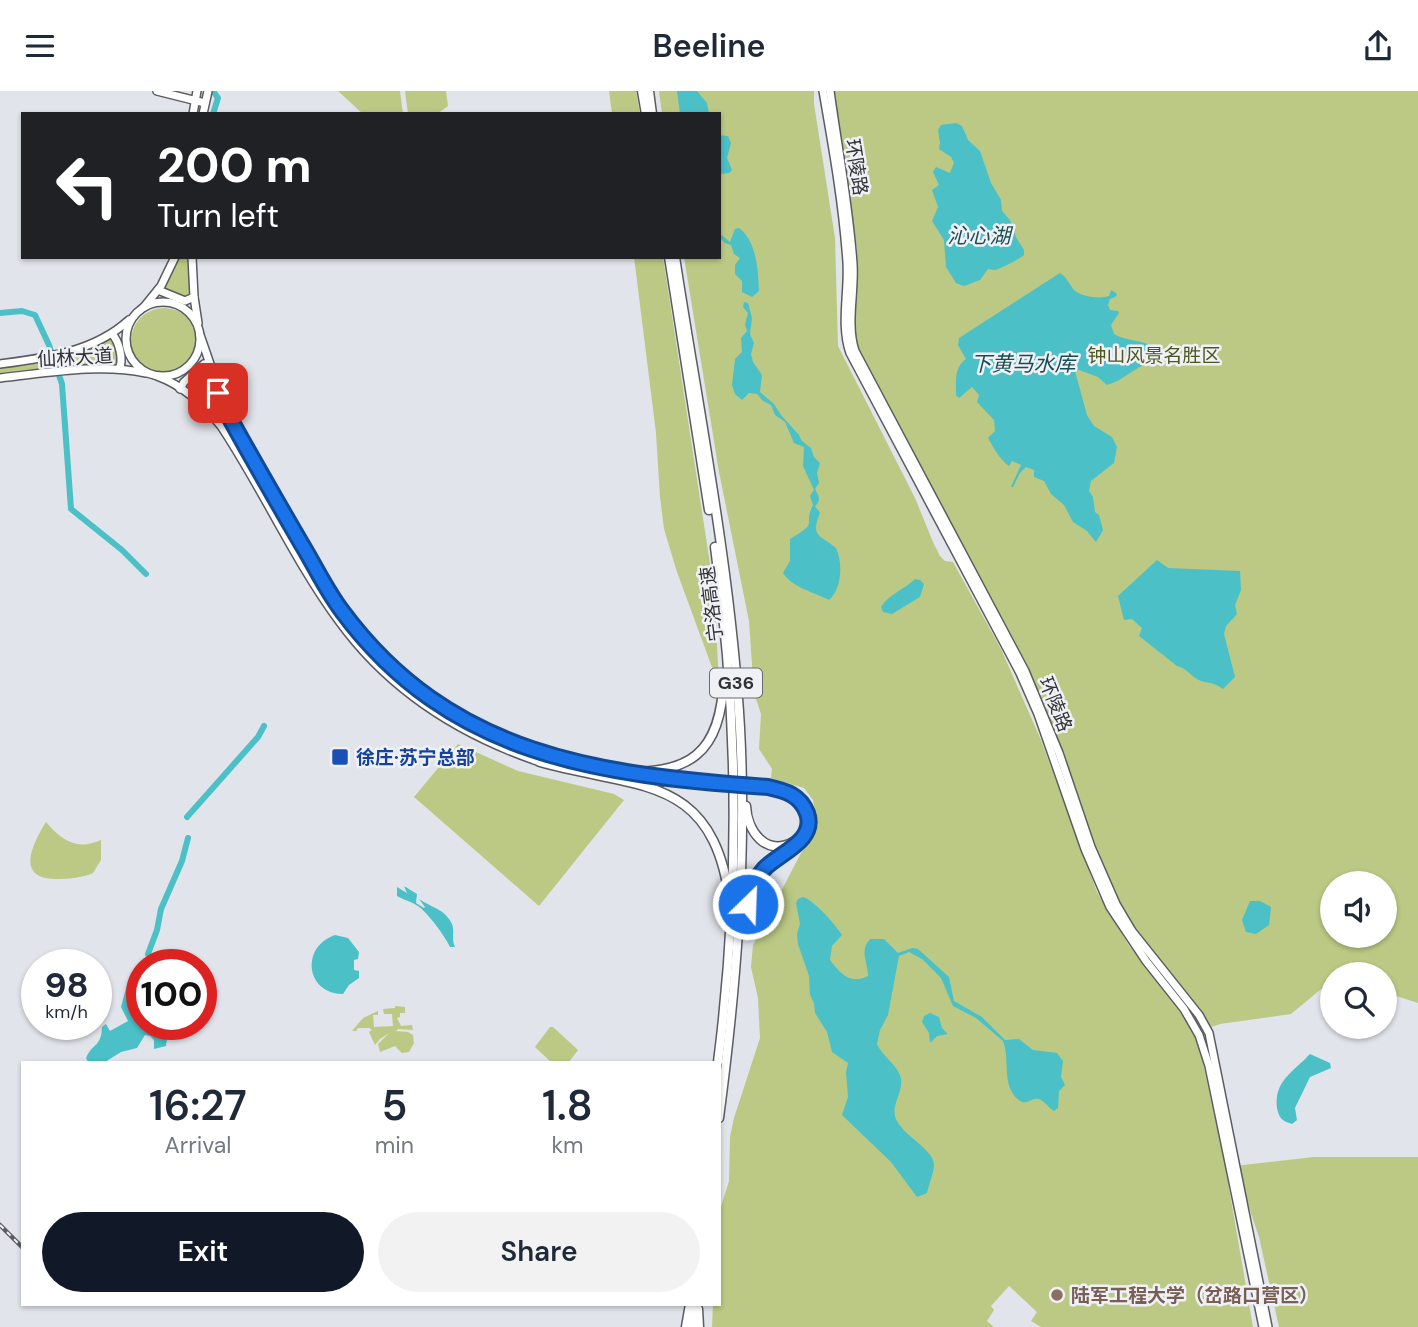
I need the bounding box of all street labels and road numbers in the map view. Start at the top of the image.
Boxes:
street label: 环陵路 [840,137,873,197]
street label: 仙林大道 [36,343,114,372]
street label: 宁洛高速 [694,565,729,643]
road number: G36 [710,669,762,697]
street label: 环陵路 [1033,673,1078,735]

